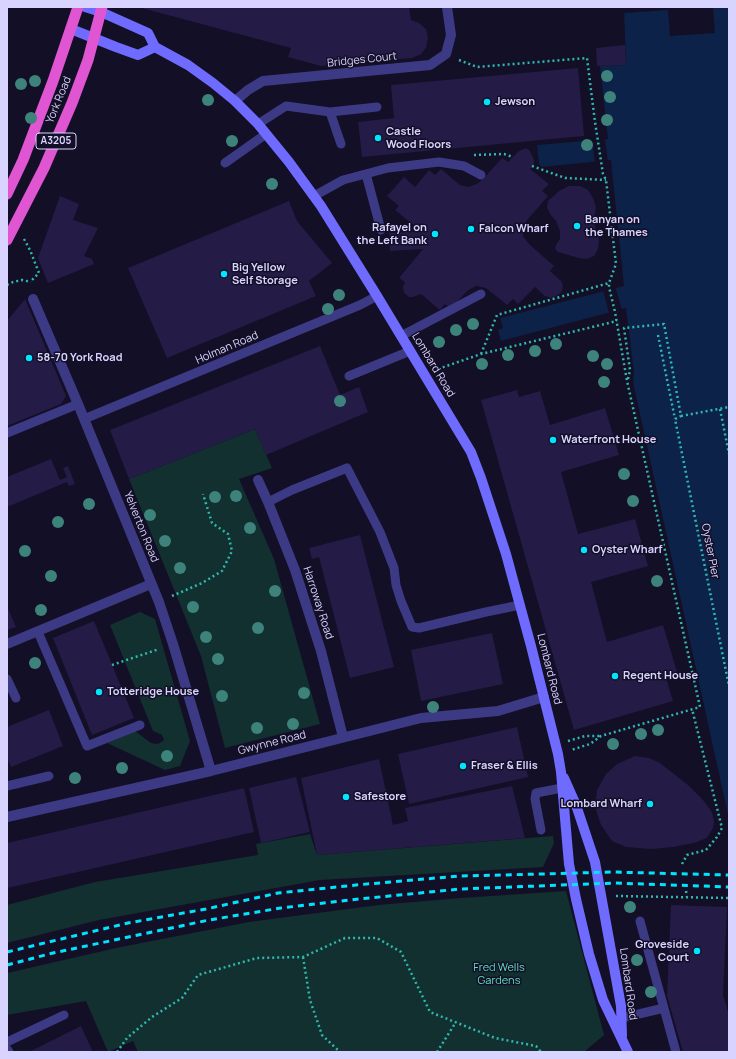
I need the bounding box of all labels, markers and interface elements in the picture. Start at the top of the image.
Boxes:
street label: Bridges Court [327,50,397,70]
street label: York Road [44,75,74,125]
place label: Jewson [495,95,535,109]
marker: Jewson [482,97,492,107]
place label: Castle Wood Floors [386,125,451,151]
road number: A3205 [36,133,76,149]
marker: Castle Wood Floors [373,133,383,143]
place label: Banyan on the Thames [585,213,648,239]
place label: Rafayel on the Left Bank [357,221,427,247]
marker: Banyan on the Thames [572,221,582,231]
place label: Falcon Wharf [479,222,548,236]
marker: Falcon Wharf [466,224,476,234]
marker: Rafayel on the Left Bank [430,229,440,239]
place label: Big Yellow Self Storage [232,261,298,287]
marker: Big Yellow Self Storage [219,269,229,279]
street label: Holman Road [194,329,260,367]
street label: Lombard Road [409,330,457,400]
place label: 58-70 York Road [37,351,122,365]
marker: 58-70 York Road [24,353,34,363]
place label: Waterfront House [561,433,656,447]
marker: Waterfront House [548,435,558,445]
street label: Yelverton Road [121,490,161,564]
street label: Oyster Pier [698,522,722,580]
place label: Oyster Wharf [592,543,663,557]
marker: Oyster Wharf [579,545,589,555]
street label: Harroway Road [300,565,336,641]
street label: Lombard Road [534,632,564,706]
place label: Regent House [623,669,698,683]
marker: Regent House [610,671,620,681]
place label: Totteridge House [107,685,199,699]
marker: Totteridge House [94,687,104,697]
street label: Gwynne Road [237,728,307,758]
place label: Fraser & Ellis [471,759,538,773]
marker: Fraser & Ellis [458,761,468,771]
place label: Safestore [354,790,406,804]
marker: Safestore [341,792,351,802]
place label: Lombard Wharf [561,797,642,811]
marker: Lombard Wharf [645,799,655,809]
place label: Groveside Court [635,938,689,964]
marker: Groveside Court [692,946,702,956]
street label: Lombard Road [616,947,640,1021]
park label: Fred Wells Gardens [473,961,525,987]

